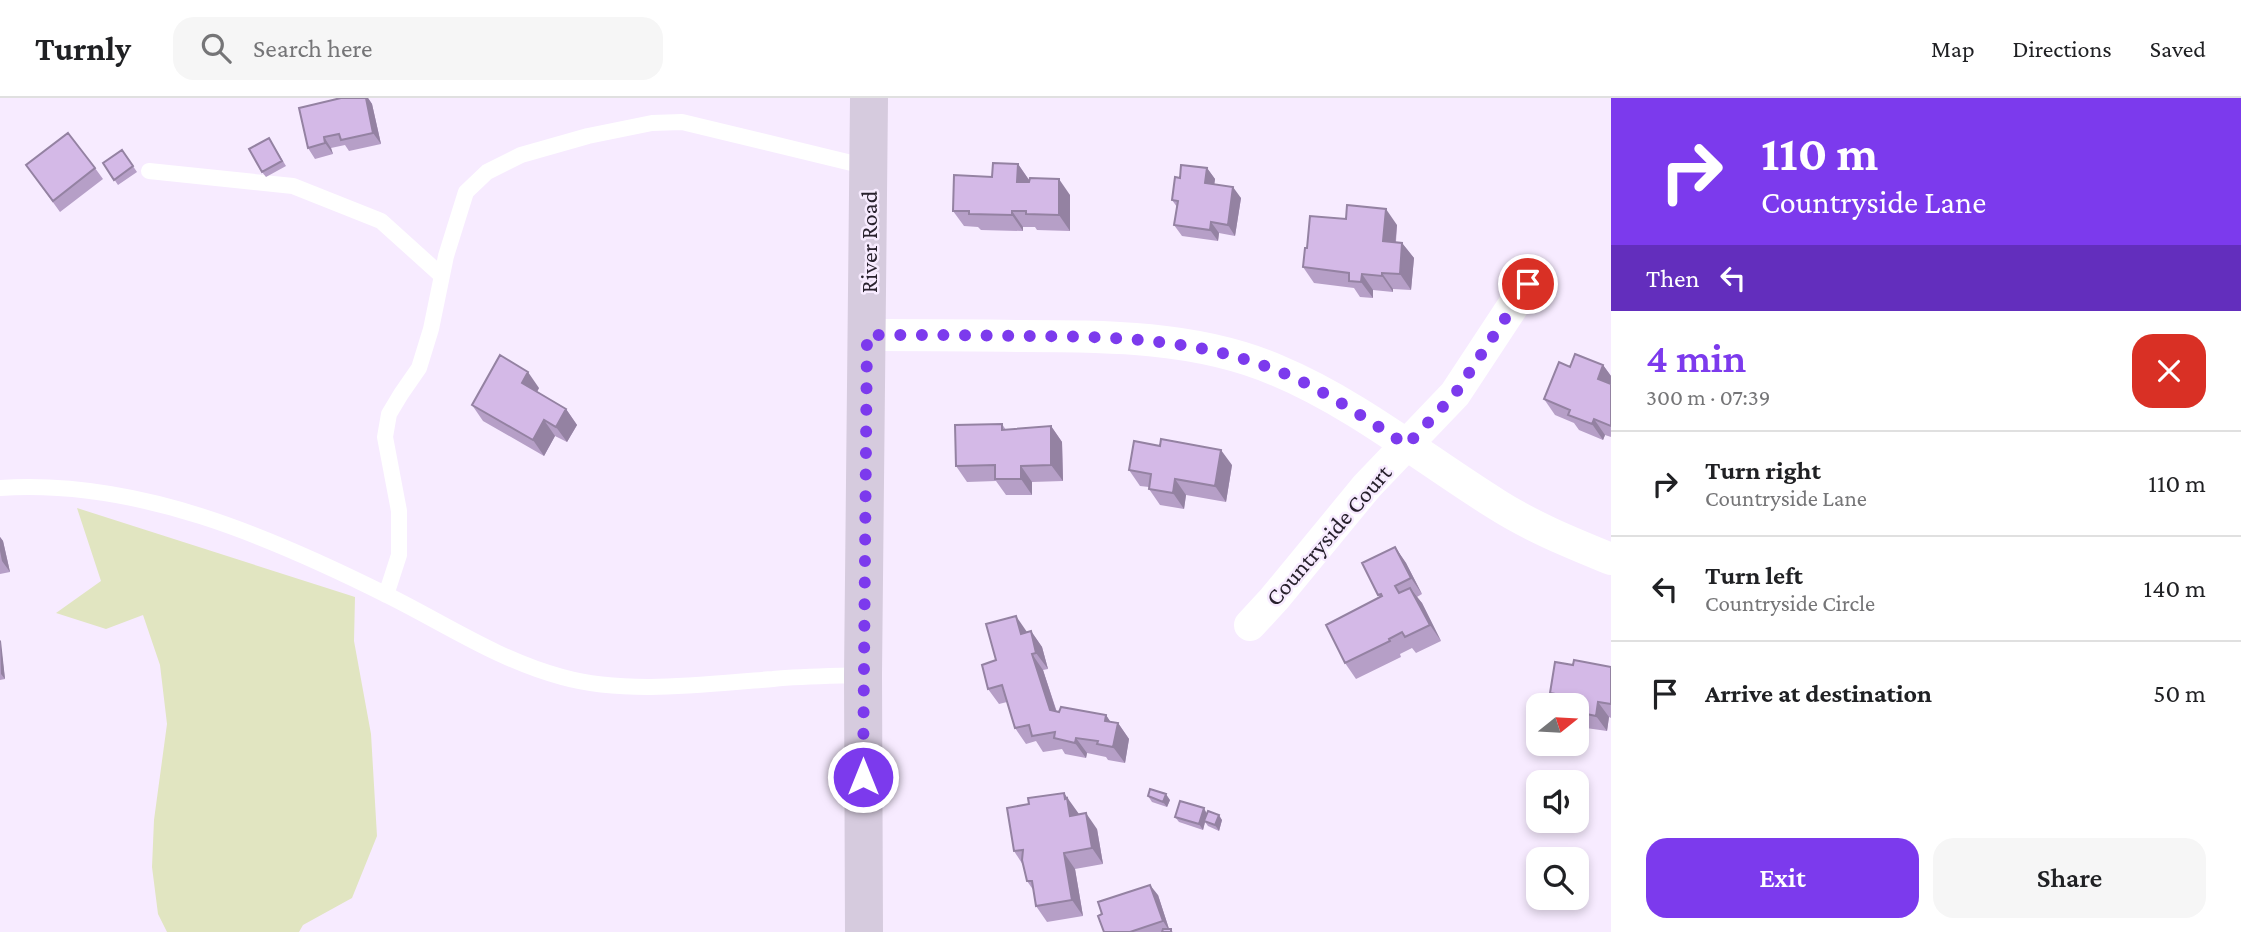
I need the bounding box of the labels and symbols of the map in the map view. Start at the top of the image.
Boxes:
street label: River Road [855,190,882,293]
pin [1498,254,1558,314]
street label: Countryside Court [1260,458,1397,611]
north arrow [1526,693,1589,756]
position arrow [826,740,900,814]

